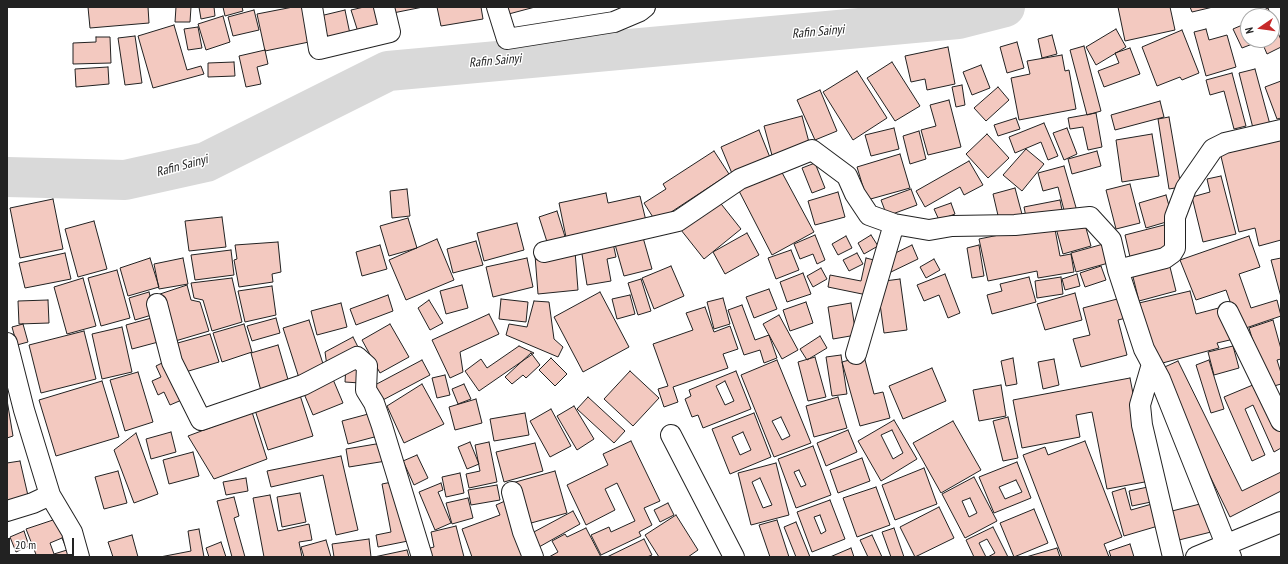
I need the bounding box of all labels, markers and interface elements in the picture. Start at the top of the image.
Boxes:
north arrow [1240,8,1280,48]
water label: Rafin Sainyi [791,22,845,42]
text: N [1242,26,1257,35]
water label: Rafin Sainyi [468,51,522,71]
water label: Rafin Sainyi [155,152,209,180]
scale bar [10,530,76,556]
text: 20 m [15,537,36,552]

